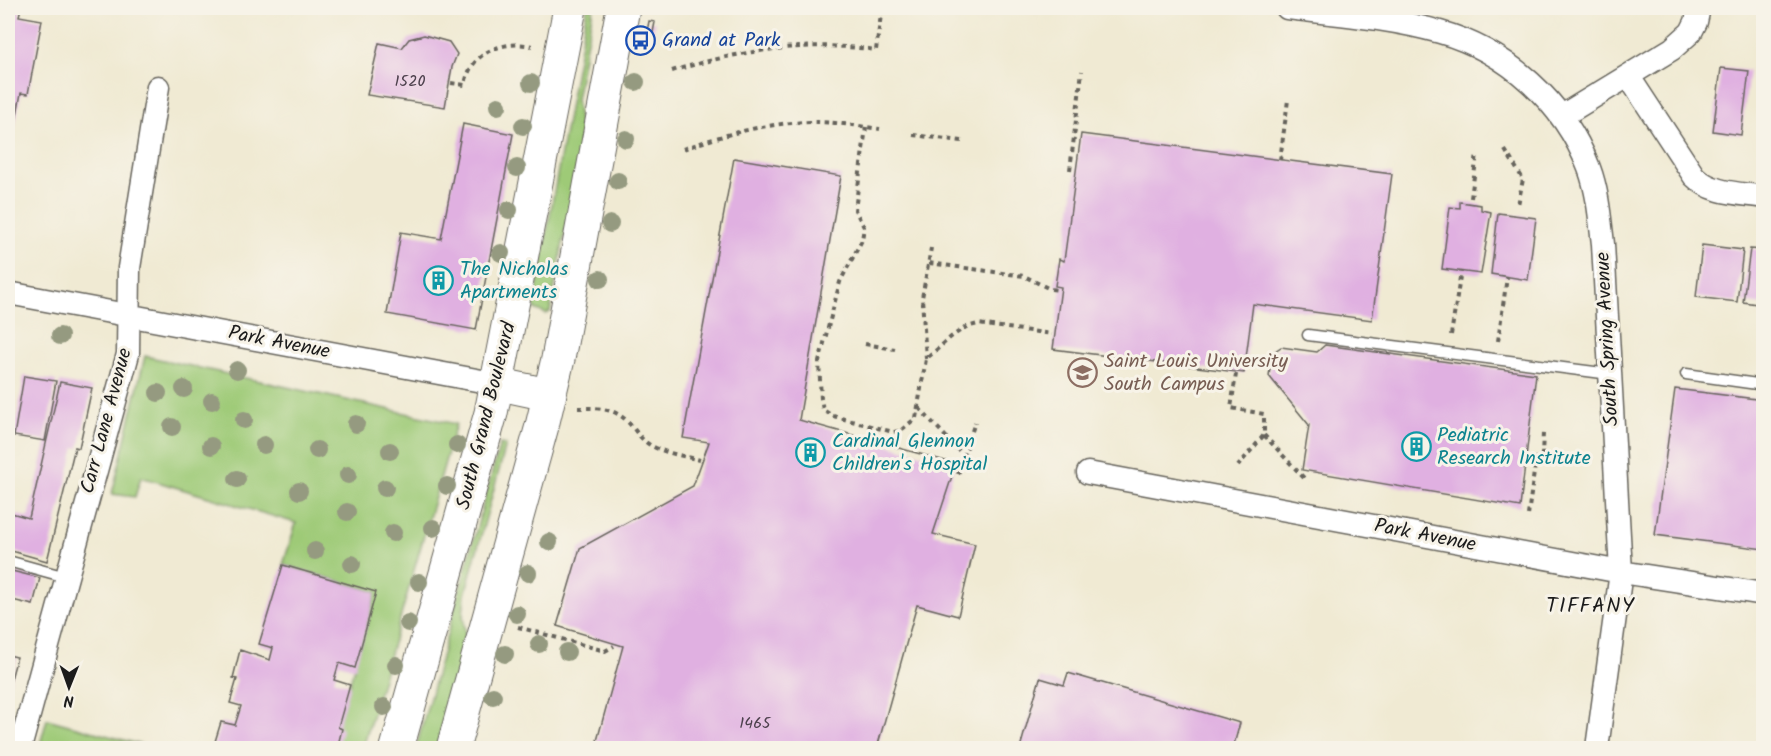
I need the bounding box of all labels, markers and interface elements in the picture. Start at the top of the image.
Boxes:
bus stop icon: Grand at Park [625,25,657,57]
place label: Grand at Park [662,25,781,57]
house number: 1520 [395,69,425,94]
street label: South Spring Avenue [1587,251,1629,427]
place label: The Nicholas Apartments [460,254,569,309]
building icon: The Nicholas Apartments [423,265,455,297]
street label: Park Avenue [225,317,333,369]
street label: South Grand Boulevard [448,318,526,513]
street label: Carr Lane Avenue [72,345,142,497]
place label: Saint Louis University South Campus [1104,346,1289,401]
school or university icon: Saint Louis University South Campus [1067,357,1099,389]
place label: Pediatric Research Institute [1437,420,1591,475]
place label: Cardinal Glennon Children's Hospital [832,426,987,481]
building icon: Pediatric Research Institute [1400,431,1432,463]
building icon: Cardinal Glennon Children's Hospital [795,437,827,469]
street label: Park Avenue [1371,510,1479,562]
district label: TIFFANY [1546,590,1636,623]
north arrow [39,657,99,717]
text: N [63,688,74,713]
house number: 1465 [739,711,772,736]

